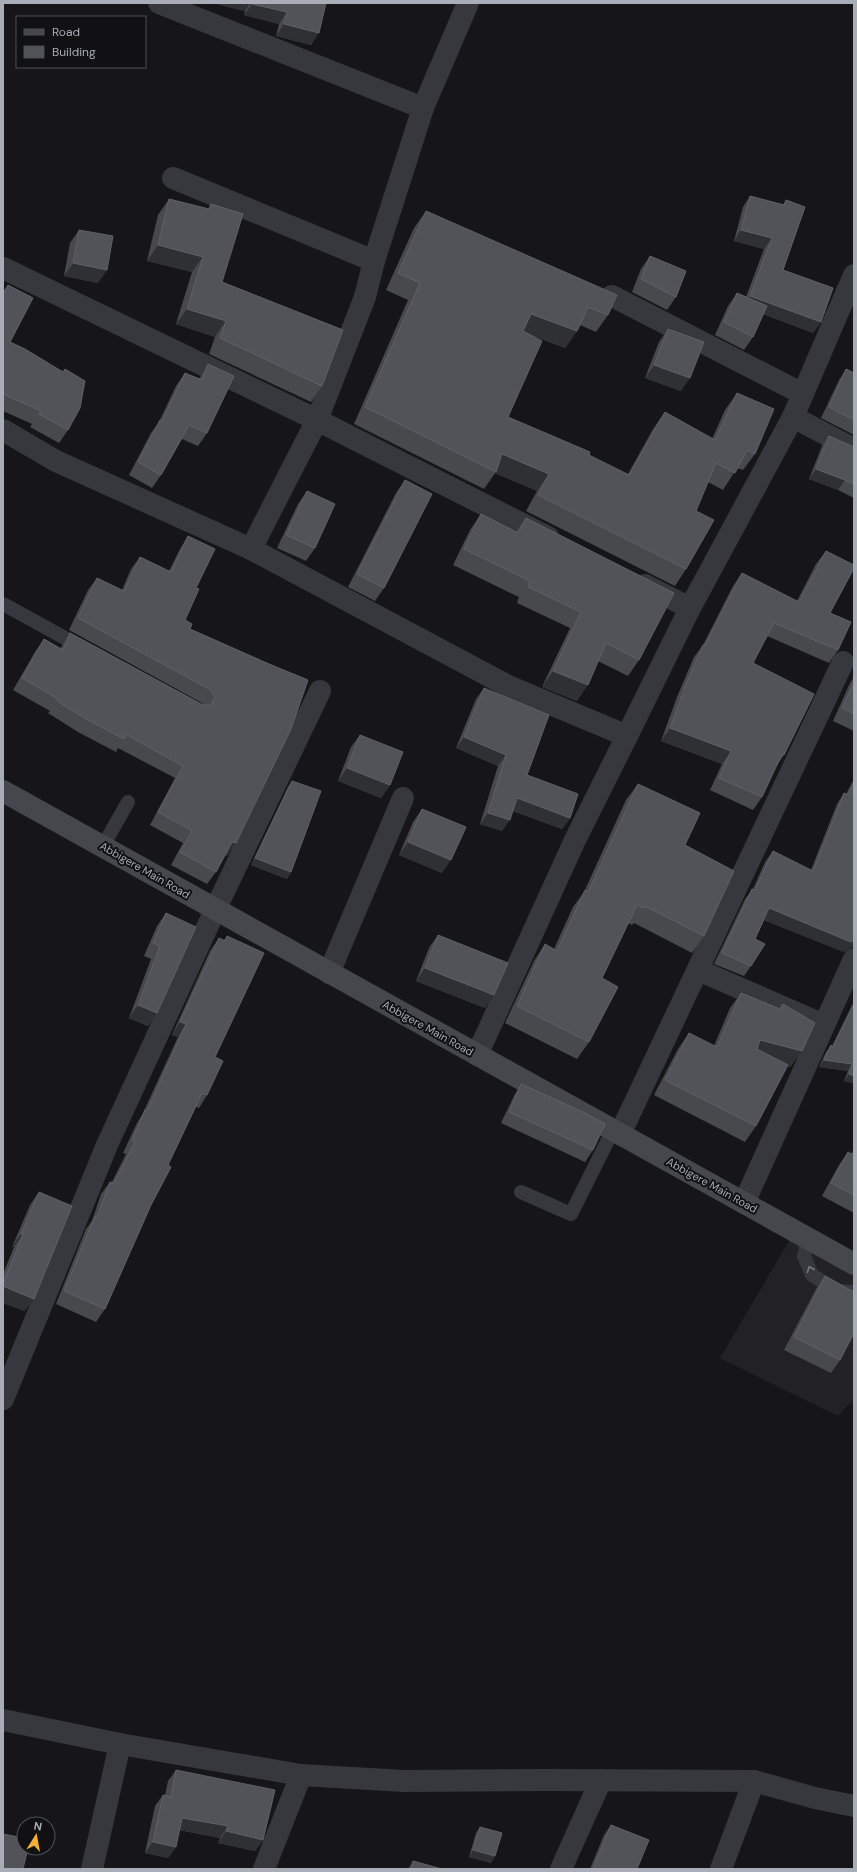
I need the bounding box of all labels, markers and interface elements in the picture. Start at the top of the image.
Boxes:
legend [16,16,146,68]
text: Road [52,24,80,40]
text: Building [52,44,96,60]
street label: Abbigere Main Road [97,839,193,902]
street label: Abbigere Main Road [380,997,476,1059]
street label: Abbigere Main Road [664,1154,760,1216]
one-way arrow [806,1266,814,1273]
north arrow [16,1816,56,1856]
text: N [33,1819,43,1834]

